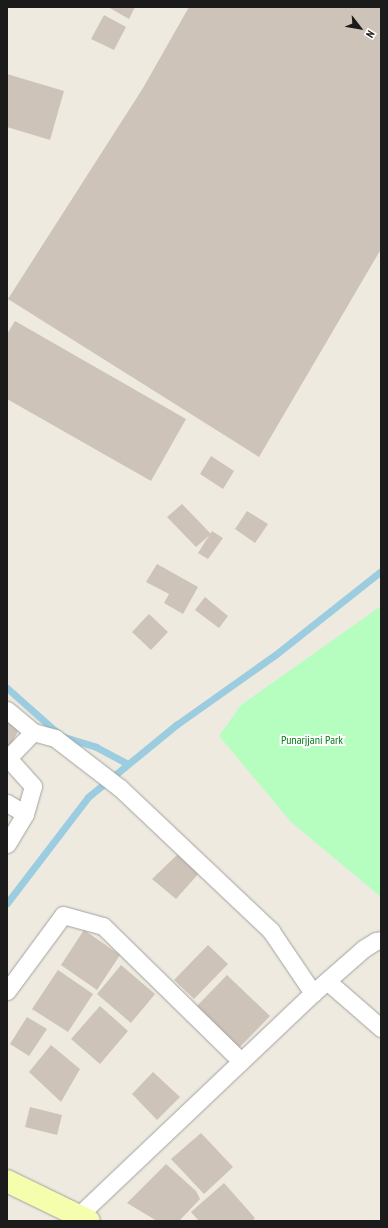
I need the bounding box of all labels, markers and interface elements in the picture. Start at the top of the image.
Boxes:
north arrow [340,8,380,48]
text: N [363,28,378,40]
park label: Punarjjani Park [281,733,343,747]

